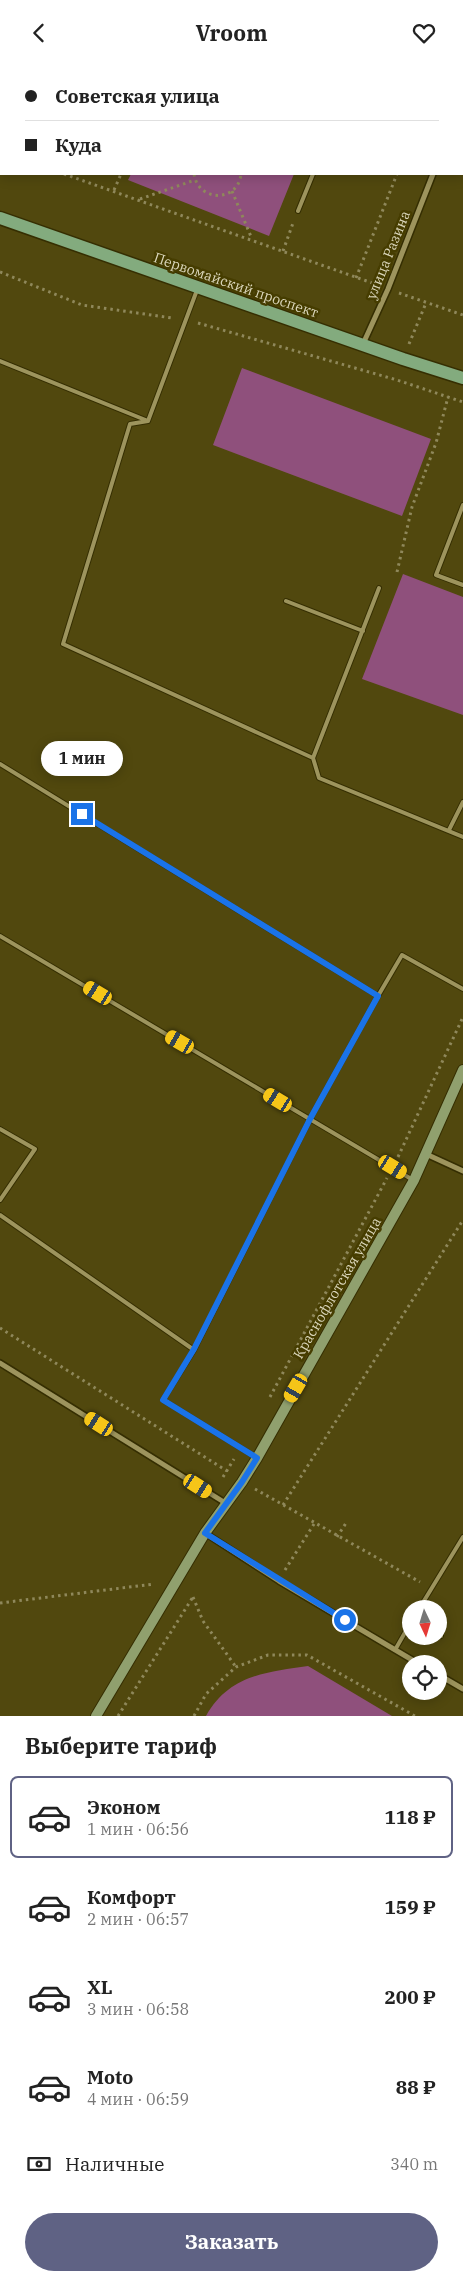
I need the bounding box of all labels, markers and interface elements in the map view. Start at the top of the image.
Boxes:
text: Vroom [195,18,268,47]
icon: back [25,19,53,47]
icon: heart [410,19,438,47]
text: Советская улица [55,84,220,108]
text: Куда [55,133,102,157]
street label: улица Разина [362,208,414,302]
street label: Первомайский проспект [151,248,321,322]
callout: 1 мин [41,741,123,777]
text: 1 мин [59,748,105,768]
route end [71,803,93,825]
car [81,979,114,1007]
car [163,1028,196,1056]
car [261,1086,294,1114]
car [376,1153,409,1181]
street label: Краснофлотская улица [289,1214,385,1362]
car [282,1371,309,1405]
car [82,1410,115,1438]
car [181,1472,214,1500]
north arrow [402,1600,448,1645]
map controls [402,1600,447,1700]
route start [334,1609,356,1631]
button: locate [402,1655,447,1700]
text: Выберите тариф [25,1731,217,1760]
icon: car [27,1795,72,1840]
text: Эконом [87,1795,160,1819]
text: 118 ₽ [384,1805,436,1829]
text: 1 мин · 06:56 [87,1819,189,1839]
icon: car [27,1885,72,1930]
text: Комфорт [87,1885,176,1909]
text: 159 ₽ [384,1895,436,1919]
text: 2 мин · 06:57 [87,1909,189,1929]
icon: car [27,1975,72,2020]
text: XL [87,1975,113,1999]
text: 200 ₽ [384,1985,436,2009]
text: 3 мин · 06:58 [87,1999,189,2019]
icon: car [27,2065,72,2110]
text: Moto [87,2065,133,2089]
text: 88 ₽ [396,2075,436,2099]
text: 4 мин · 06:59 [87,2089,189,2109]
icon: cash [25,2150,53,2178]
text: Наличные [65,2152,164,2176]
text: 340 m [390,2154,438,2174]
button: Заказать [25,2213,438,2271]

